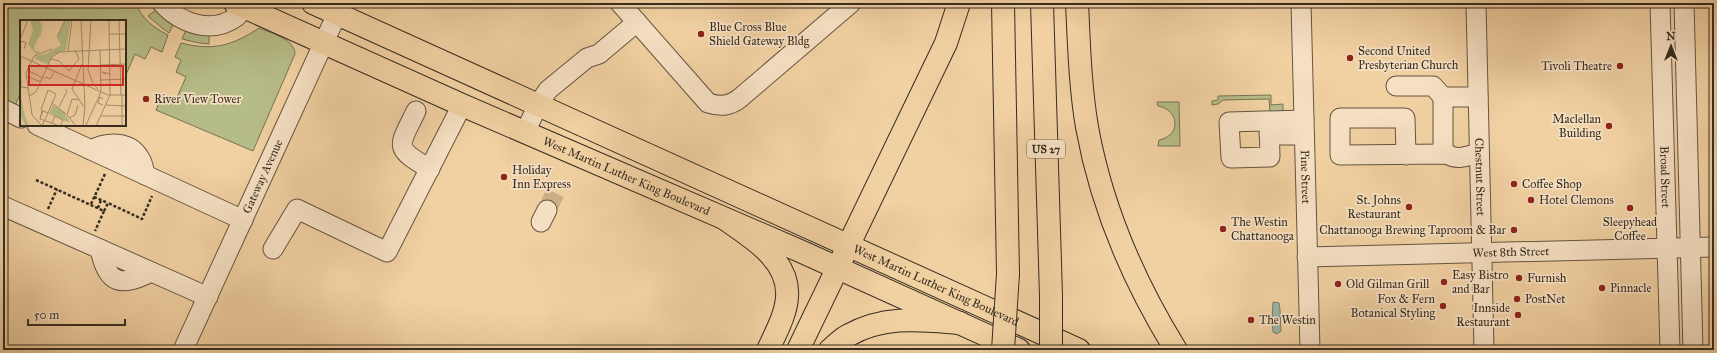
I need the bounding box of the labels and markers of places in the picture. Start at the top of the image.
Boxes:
place label: Blue Cross Blue Shield Gateway Bldg [709,20,810,49]
marker: Blue Cross Blue Shield Gateway Bldg [696,29,706,39]
place label: Second United Presbyterian Church [1358,44,1459,72]
marker: Second United Presbyterian Church [1345,53,1355,63]
place label: Tivoli Theatre [1541,59,1612,73]
marker: Tivoli Theatre [1615,61,1625,71]
place label: River View Tower [154,92,241,106]
marker: River View Tower [141,94,151,104]
place label: Maclellan Building [1552,112,1601,141]
marker: Maclellan Building [1604,121,1614,131]
place label: Holiday Inn Express [512,163,571,191]
marker: Holiday Inn Express [499,172,509,182]
place label: Coffee Shop [1522,177,1582,191]
marker: Coffee Shop [1509,179,1519,189]
place label: St. Johns Restaurant [1347,193,1402,221]
place label: Hotel Clemons [1539,193,1614,207]
marker: Hotel Clemons [1526,195,1536,205]
marker: St. Johns Restaurant [1404,202,1414,212]
marker: Sleepyhead Coffee [1625,203,1635,213]
place label: The Westin Chattanooga [1231,215,1295,244]
place label: Sleepyhead Coffee [1603,215,1657,243]
place label: Chattanooga Brewing Taproom & Bar [1319,223,1507,238]
marker: The Westin Chattanooga [1218,224,1228,234]
marker: Chattanooga Brewing Taproom & Bar [1509,225,1519,235]
place label: Easy Bistro and Bar [1452,268,1509,296]
place label: Furnish [1527,271,1567,285]
marker: Furnish [1514,273,1524,283]
place label: Old Gilman Grill [1346,277,1430,291]
marker: Easy Bistro and Bar [1439,277,1449,287]
marker: Old Gilman Grill [1333,279,1343,289]
place label: Pinnacle [1610,281,1651,295]
marker: Pinnacle [1597,283,1607,293]
place label: Fox & Fern Botanical Styling [1351,292,1436,321]
place label: PostNet [1525,292,1566,306]
marker: PostNet [1512,294,1522,304]
marker: Fox & Fern Botanical Styling [1438,301,1448,311]
place label: Innside Restaurant [1456,301,1511,329]
marker: Innside Restaurant [1513,310,1523,320]
place label: The Westin [1259,313,1316,327]
marker: The Westin [1246,315,1256,325]

